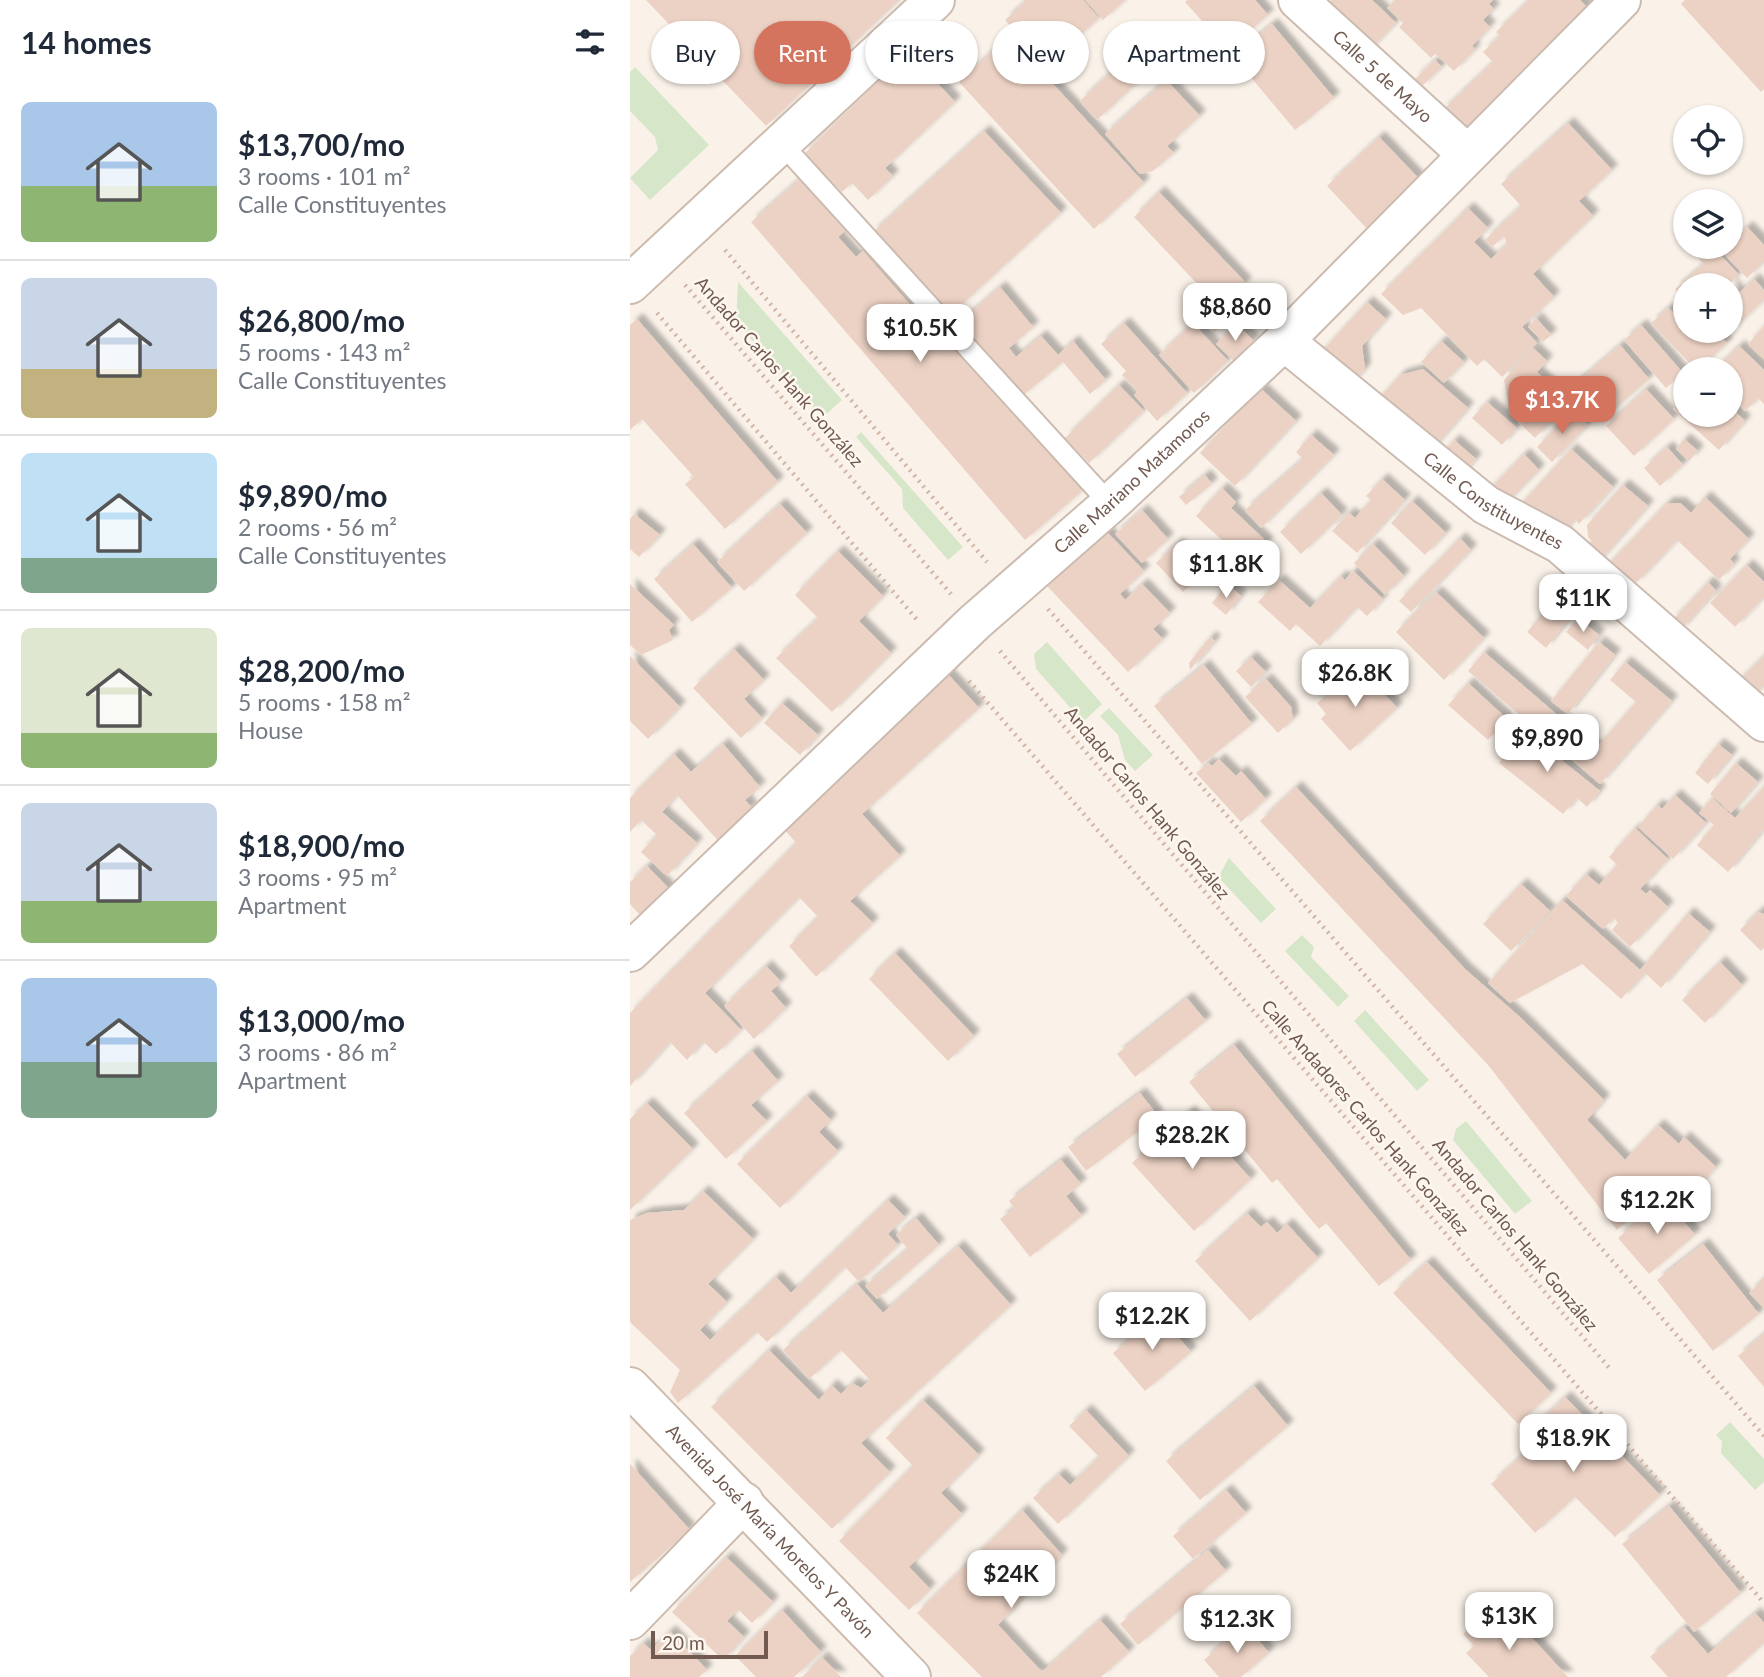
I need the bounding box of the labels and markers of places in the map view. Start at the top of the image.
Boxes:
pin: $8,860 [1178,284,1292,343]
pin: $10.5K [863,304,977,364]
pin: $13.7K [1505,376,1619,436]
pin: $11.8K [1169,540,1283,600]
pin: $11K [1542,574,1624,634]
pin: $26.8K [1298,650,1412,709]
pin: $9,890 [1490,714,1604,774]
pin: $28.2K [1135,1112,1249,1171]
pin: $12.2K [1600,1176,1714,1236]
pin: $12.2K [1095,1292,1209,1352]
pin: $18.9K [1516,1414,1630,1474]
pin: $24K [970,1550,1052,1610]
pin: $13K [1468,1592,1550,1652]
pin: $12.3K [1180,1596,1294,1655]

